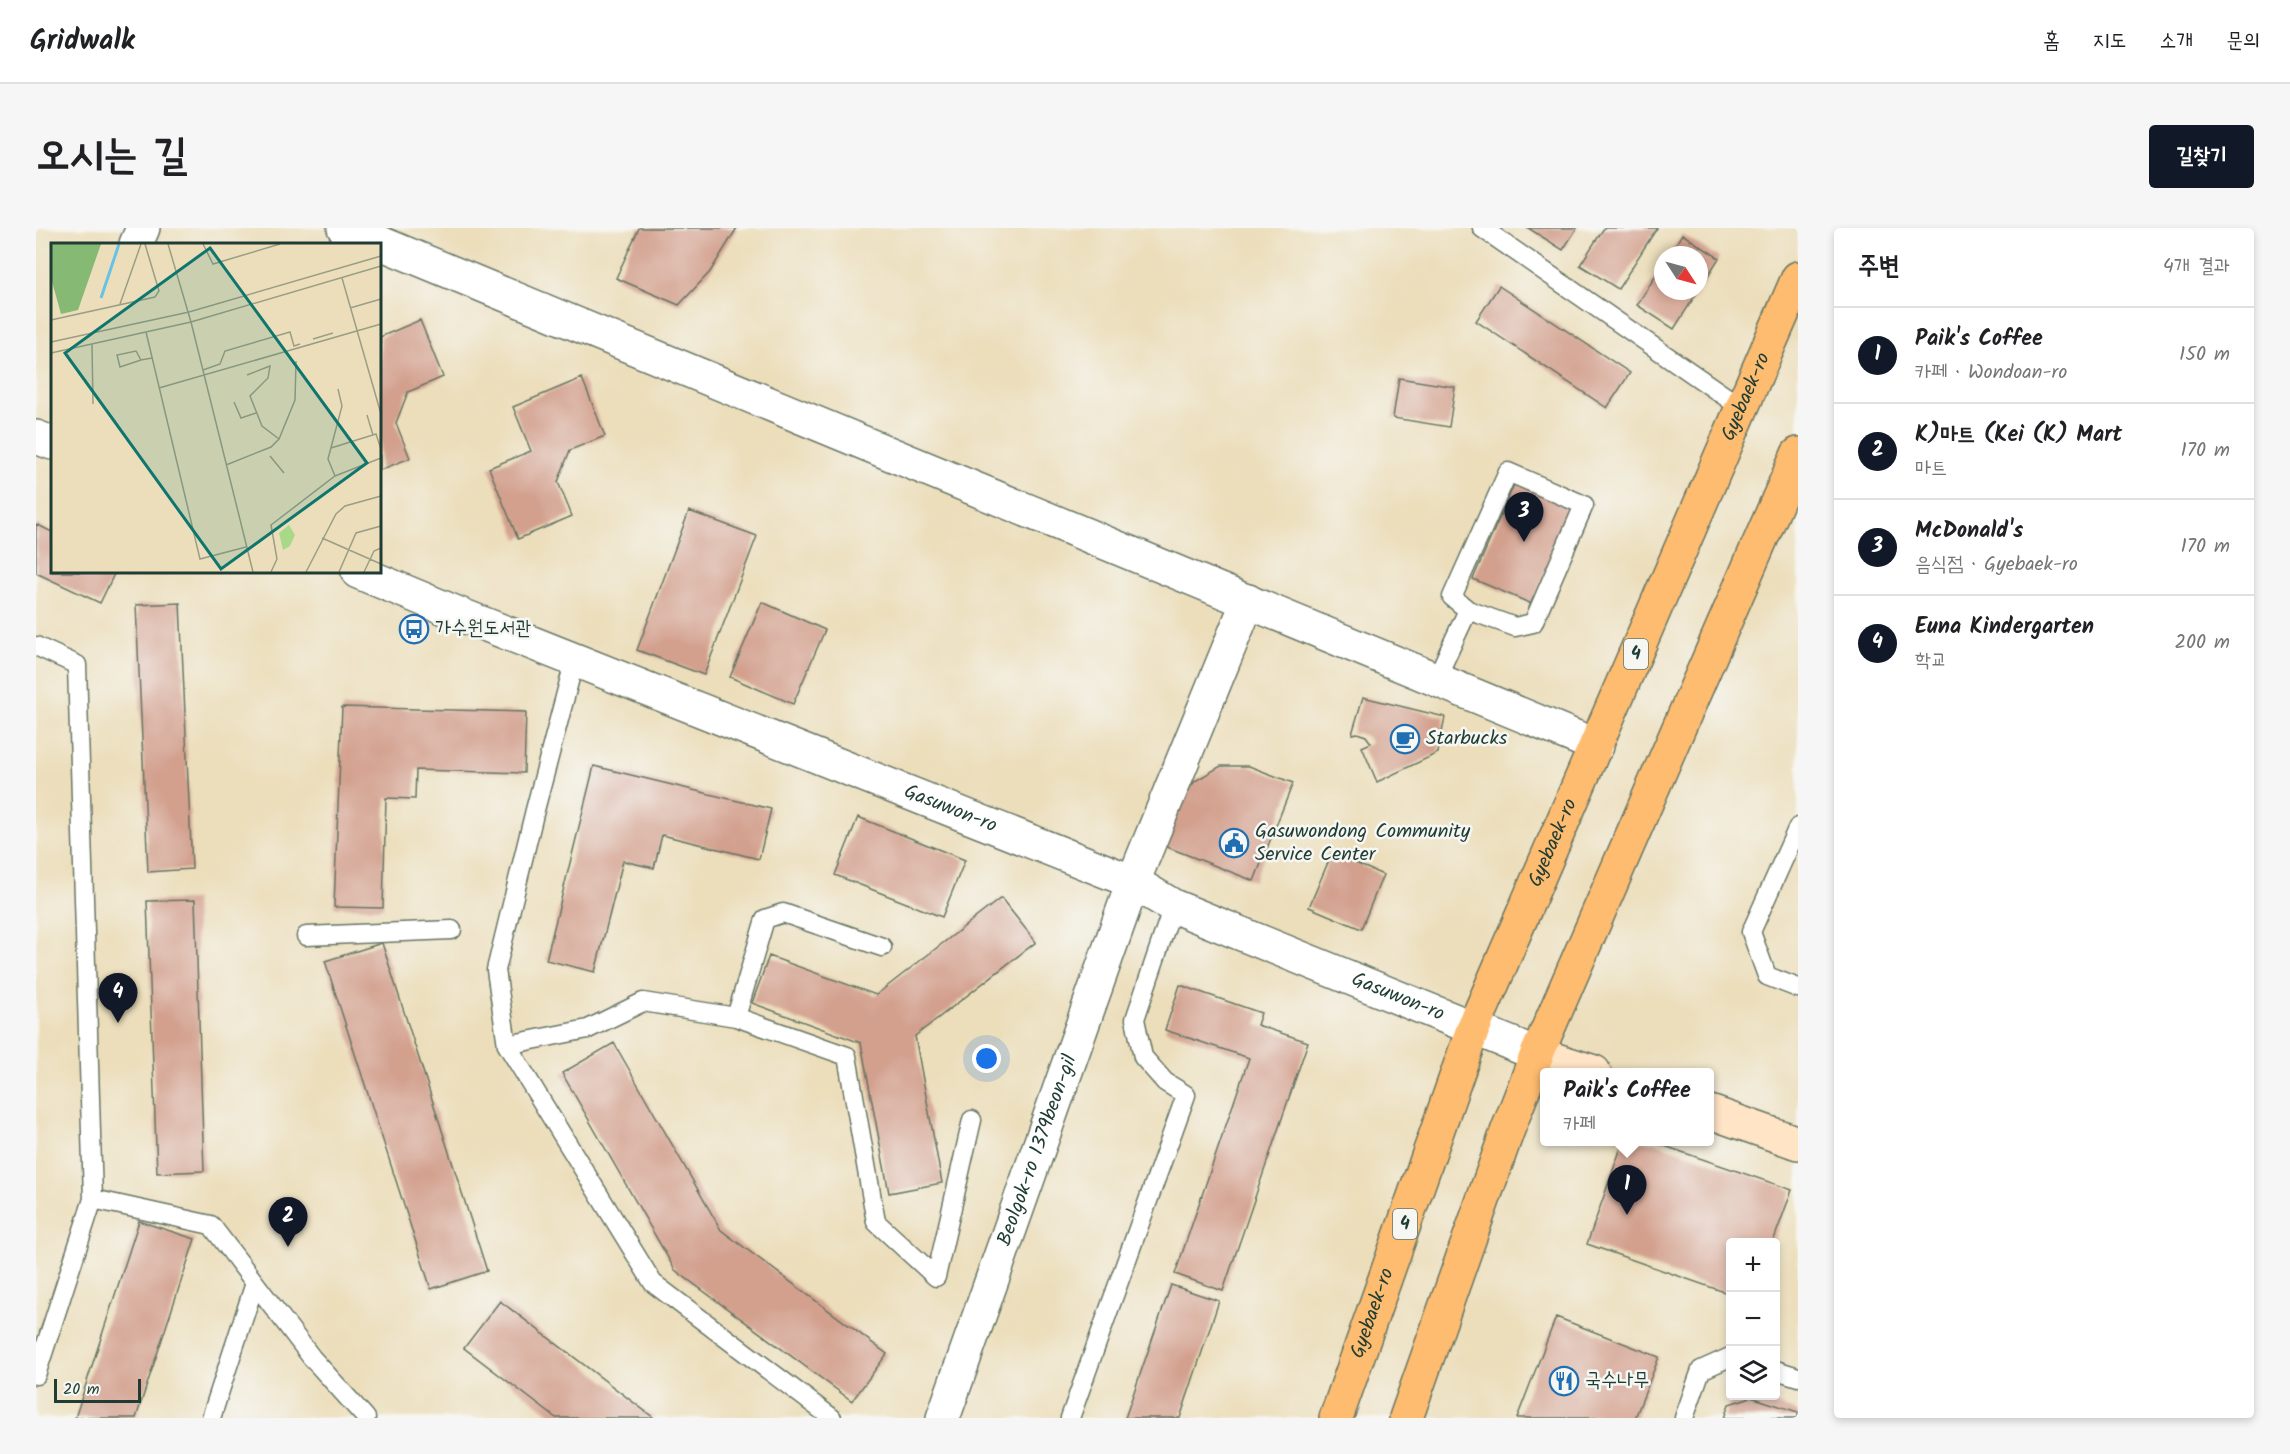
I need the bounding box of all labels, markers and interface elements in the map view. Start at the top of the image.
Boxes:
text: Gridwalk [30,19,135,64]
text: 홈 [2043,25,2060,58]
text: 지도 [2093,25,2126,58]
text: 소개 [2159,25,2193,58]
text: 문의 [2226,25,2260,58]
text: 오시는 길 [36,123,187,190]
button: 길찾기 [2149,125,2254,188]
inset map [51,243,381,573]
north arrow [1654,246,1708,300]
text: 주변 [1858,246,1900,288]
text: 4개 결과 [2163,251,2230,283]
text: Paik's Coffee [1915,322,2043,357]
text: 1 [1874,339,1881,371]
text: 150 m [2179,339,2230,371]
street label: Gyebaek-ro [1713,348,1780,446]
text: 카페 · Wondoan-ro [1915,357,2067,389]
text: K)마트 (Kei (K) Mart [1915,418,2122,453]
text: 2 [1872,435,1883,467]
text: 170 m [2181,435,2230,467]
text: 마트 [1915,453,1947,485]
pin: 3 [1504,492,1544,542]
text: McDonald's [1915,514,2023,549]
text: 3 [1872,531,1883,563]
text: 170 m [2181,531,2230,563]
text: 음식점 · Gyebaek-ro [1915,549,2078,581]
text: Euna Kindergarten [1915,610,2094,645]
bus stop icon: 가수원도서관 [398,613,430,645]
place label: 가수원도서관 [435,613,532,645]
text: 4 [1872,627,1883,659]
text: 200 m [2174,627,2230,659]
road number: 4 [1624,639,1648,669]
text: 학교 [1915,645,1947,677]
cafe icon: Starbucks [1389,723,1421,755]
place label: Starbucks [1426,723,1508,755]
street label: Gasuwon-ro [899,776,1002,842]
street label: Gyebaek-ro [1520,794,1587,892]
place label: Gasuwondong Community Service Center [1255,816,1471,871]
public building icon: Gasuwondong Community Service Center [1218,827,1250,859]
street label: Gasuwon-ro [1346,964,1449,1031]
pin: 4 [98,974,137,1023]
your location [972,1044,1001,1073]
street label: Beolgok-ro 1379beon-gil [989,1050,1087,1250]
popup [1540,1068,1714,1146]
text: Paik's Coffee [1563,1074,1691,1109]
text: 카페 [1563,1109,1595,1141]
pin: 1 [1608,1166,1646,1215]
pin: 2 [268,1198,308,1247]
road number: 4 [1393,1209,1417,1239]
map controls [1726,1238,1780,1400]
button: + [1726,1238,1780,1292]
street label: Gyebaek-ro [1342,1264,1404,1363]
button: − [1726,1292,1780,1346]
button: layers [1726,1346,1780,1400]
restaurant icon: 국수나무 [1548,1365,1580,1397]
place label: 국수나무 [1585,1365,1649,1397]
scale bar [54,1376,141,1404]
text: 20 m [63,1377,99,1402]

